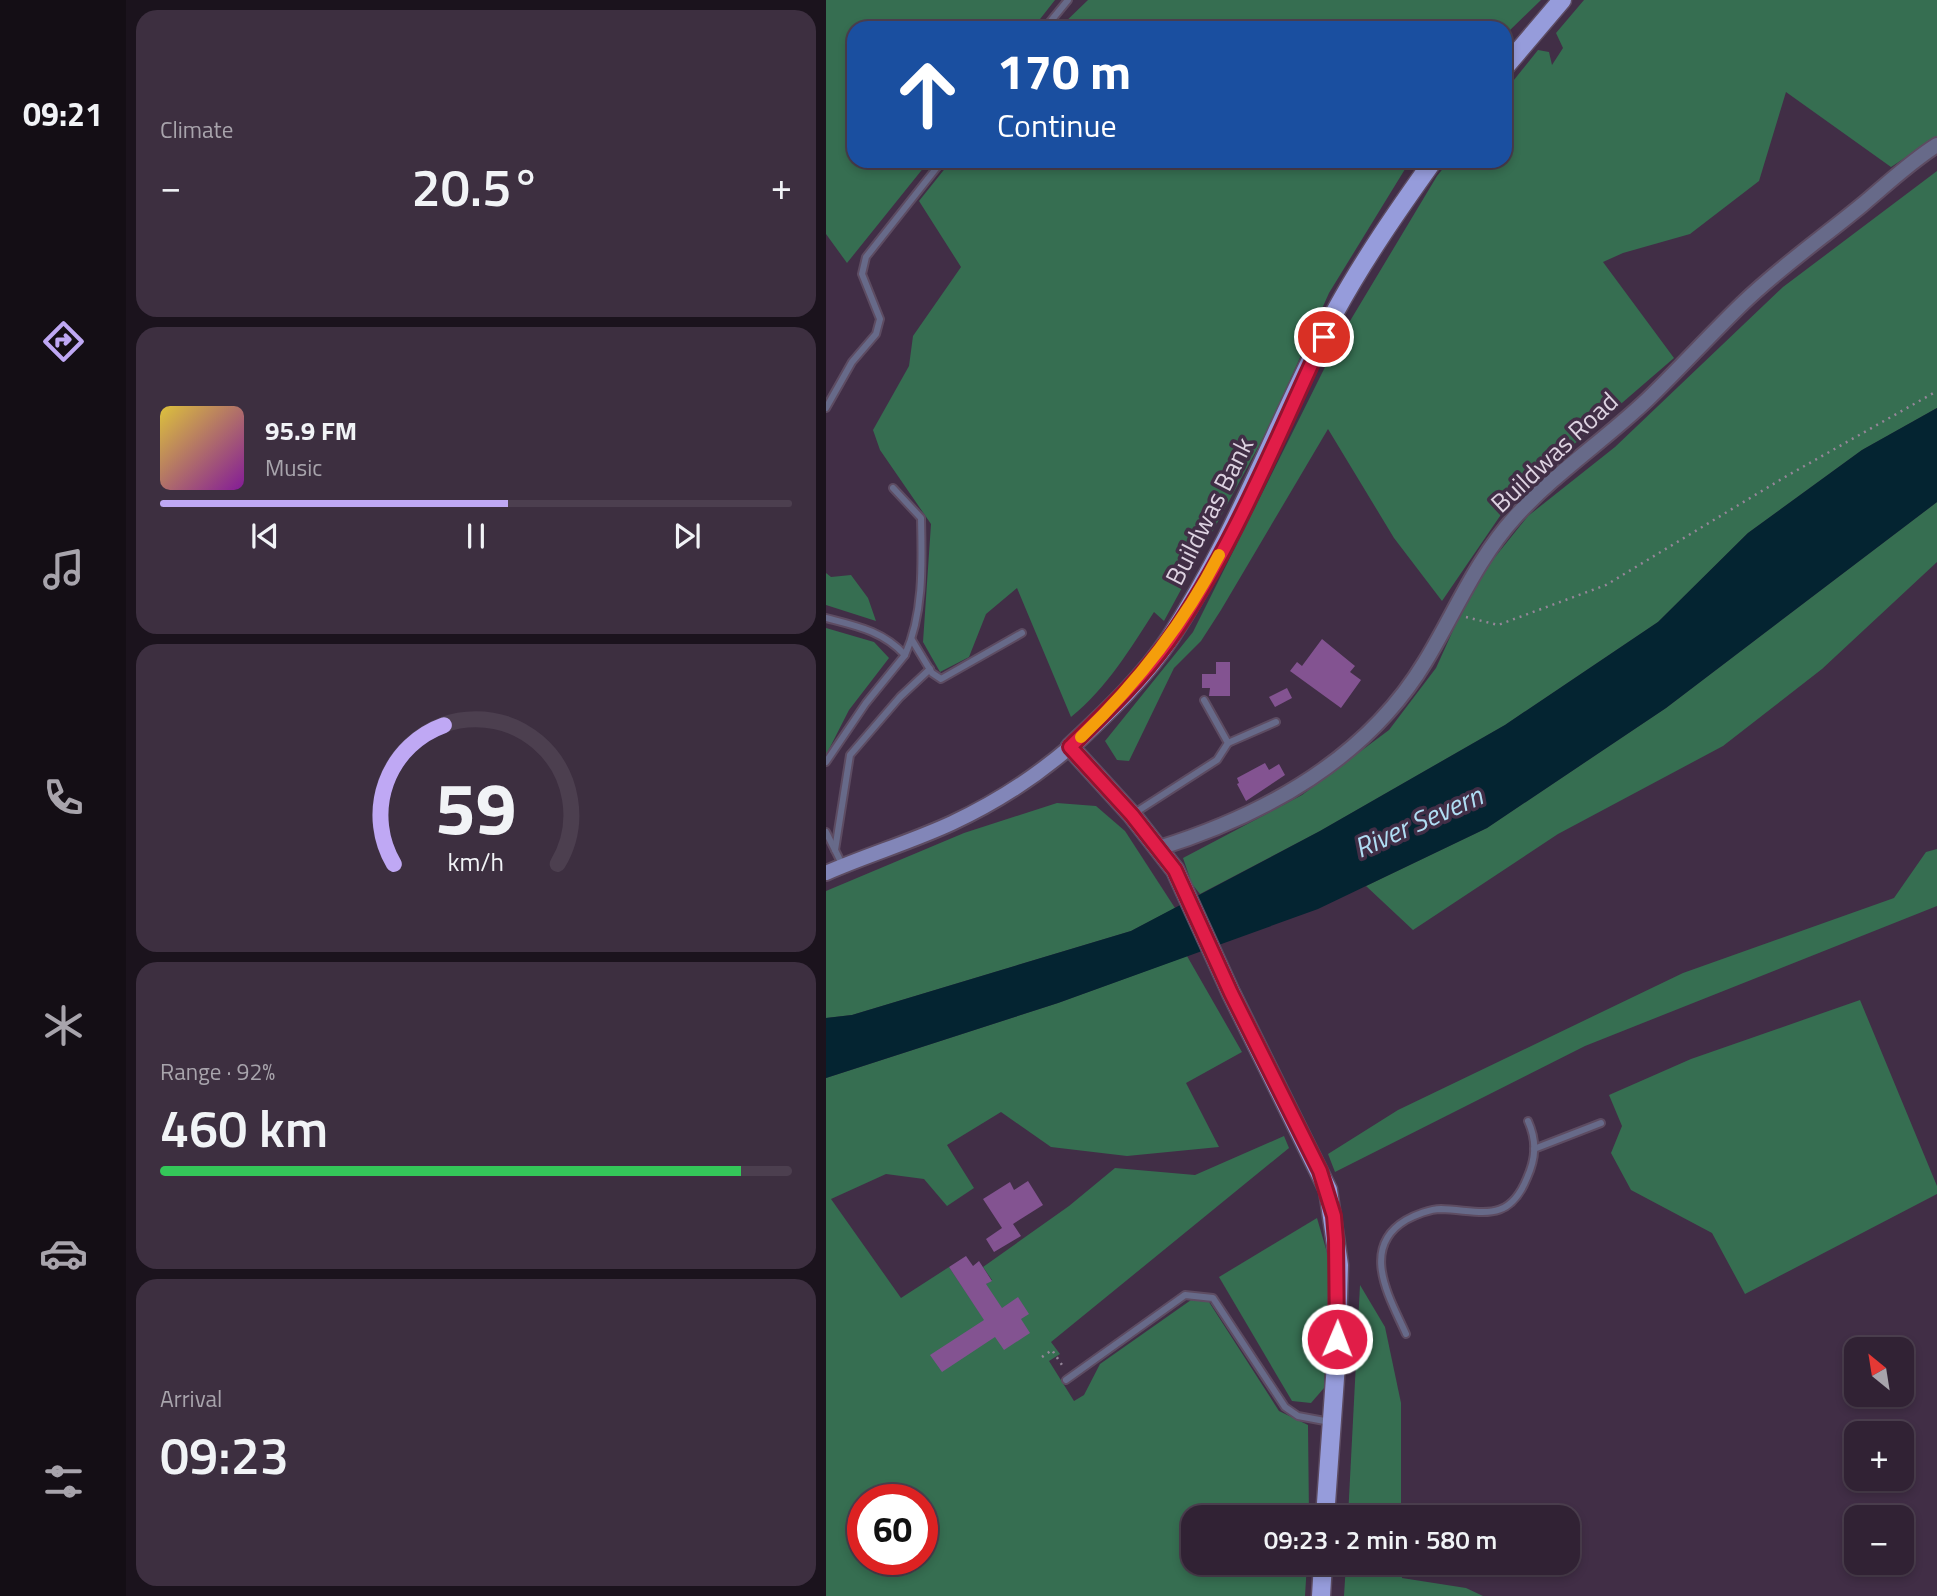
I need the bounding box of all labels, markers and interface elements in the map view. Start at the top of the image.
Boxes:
text: 170 m [997,33,1131,108]
icon: ahead [882,49,973,140]
text: 09:21 [23,90,103,138]
text: Continue [997,101,1117,149]
text: Climate [160,112,233,147]
text: 20.5° [412,147,540,226]
text: − [160,157,181,215]
text: + [771,157,792,215]
pin [1294,307,1354,367]
icon: directions [39,317,88,366]
icon: arrive [1305,318,1343,356]
street label: Buildwas Road [1481,382,1627,522]
text: 95.9 FM [265,411,357,450]
street label: Buildwas Bank [1155,430,1263,592]
text: Music [265,450,322,485]
icon: previous [246,517,284,555]
icon: pause [457,517,495,555]
icon: next [668,517,706,555]
icon: music [39,545,88,594]
text: 59 [435,752,517,862]
icon: phone [39,773,88,822]
water label: River Severn [1347,773,1490,868]
text: km/h [448,843,504,881]
icon: climate [39,1001,88,1050]
text: Range · 92% [160,1054,275,1089]
text: 460 km [160,1088,328,1167]
icon: car [39,1229,88,1278]
position arrow [1300,1302,1374,1376]
north arrow [1844,1337,1914,1407]
map controls [1844,1337,1914,1575]
text: Arrival [160,1381,222,1416]
text: 09:23 [160,1415,289,1494]
button: + [1844,1421,1914,1491]
icon: filters [39,1457,88,1506]
speed limit sign: 60 [847,1484,938,1575]
button: − [1844,1505,1914,1575]
text: 09:23 · 2 min · 580 m [1264,1520,1497,1559]

